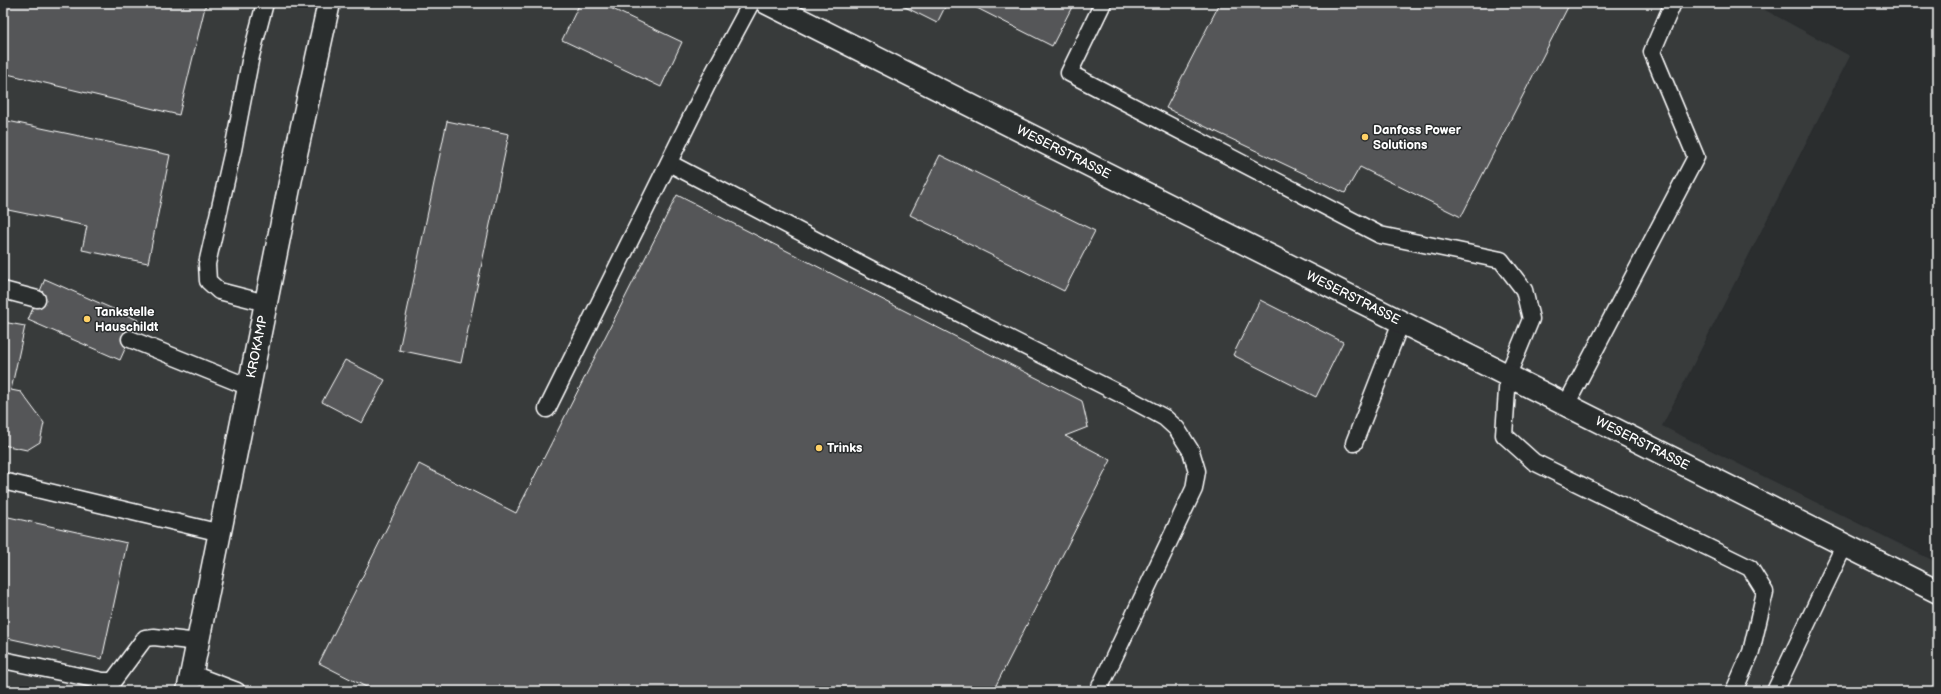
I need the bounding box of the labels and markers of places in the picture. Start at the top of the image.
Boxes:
place label: Danfoss Power Solutions [1373,122,1462,153]
marker: Danfoss Power Solutions [1360,132,1370,142]
place label: Tankstelle Hauschildt [95,304,159,335]
marker: Tankstelle Hauschildt [82,314,92,324]
place label: Trinks [827,440,862,456]
marker: Trinks [814,443,824,453]

